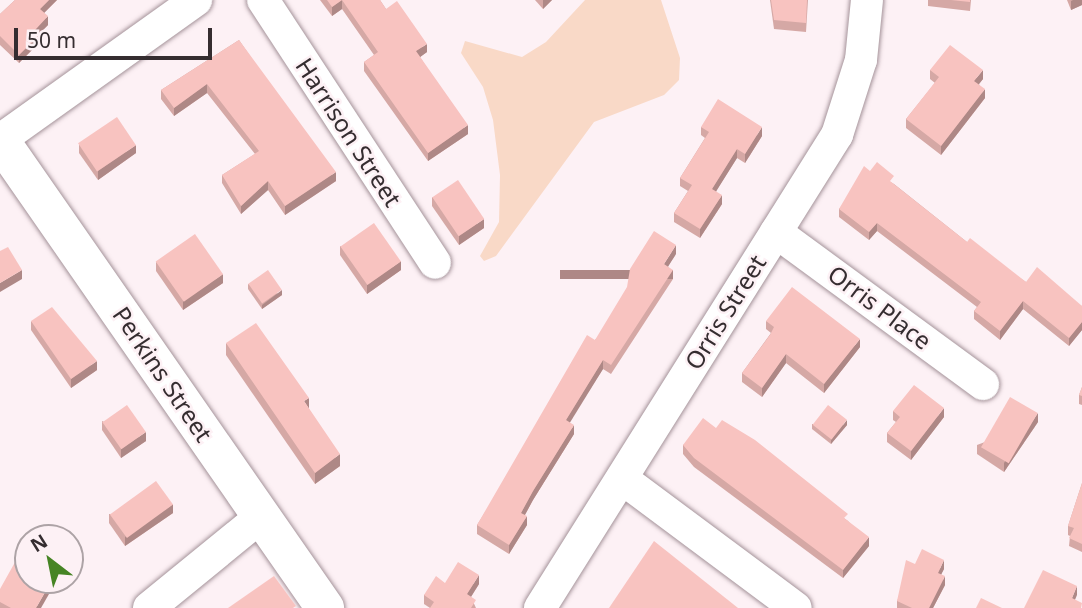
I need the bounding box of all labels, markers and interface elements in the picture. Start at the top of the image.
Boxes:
scale bar [18,14,215,58]
text: 50 m [27,26,76,54]
street label: Harrison Street [290,52,408,212]
street label: Orris Street [678,249,772,375]
street label: Orris Place [823,259,937,355]
street label: Perkins Street [107,301,219,447]
north arrow [14,524,84,594]
text: N [25,528,52,558]

